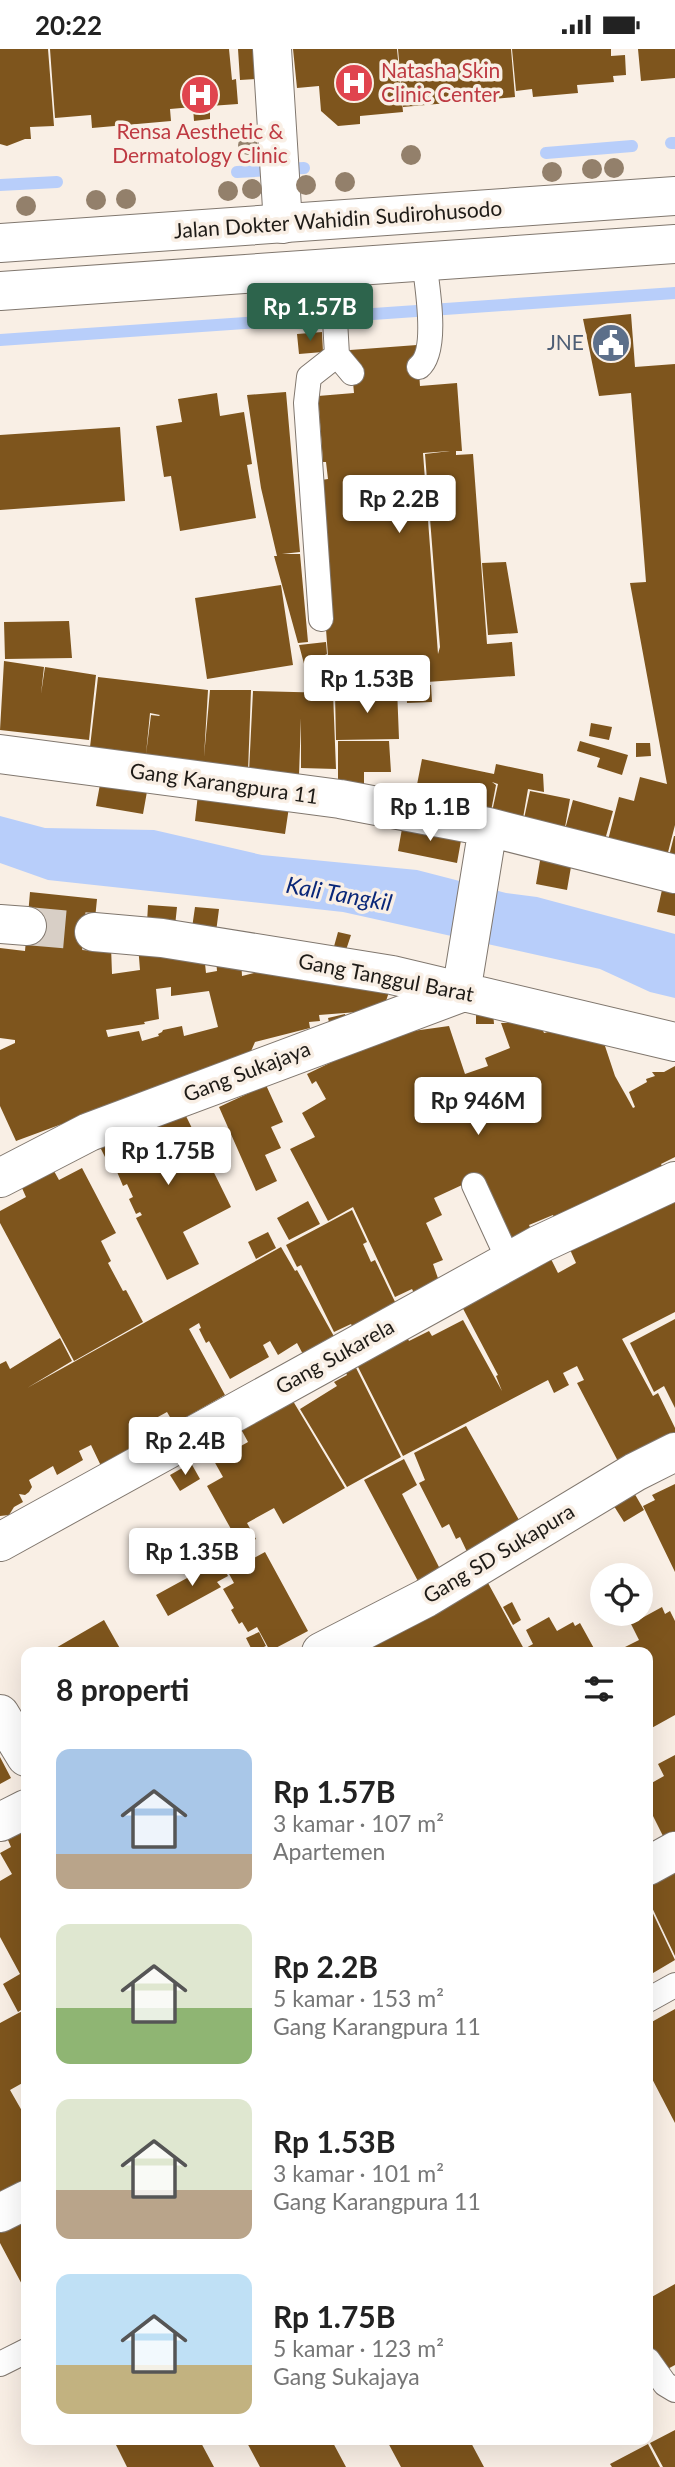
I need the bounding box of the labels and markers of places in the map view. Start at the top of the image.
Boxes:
place label: Natasha Skin Clinic Center [381,57,500,106]
hospital icon: Natasha Skin Clinic Center [333,62,375,104]
hospital icon: Rensa Aesthetic & Dermatology Clinic [179,74,221,116]
place label: Rensa Aesthetic & Dermatology Clinic [112,118,288,167]
pin: Rp 1.57B [238,283,382,343]
public building icon: JNE [590,322,632,364]
place label: JNE [547,329,584,354]
pin: Rp 2.2B [334,475,464,535]
pin: Rp 1.53B [295,655,439,715]
pin: Rp 1.1B [365,783,495,843]
pin: Rp 946M [413,1077,543,1137]
pin: Rp 1.75B [96,1127,240,1187]
pin: Rp 2.4B [120,1417,250,1477]
pin: Rp 1.35B [120,1529,264,1588]

